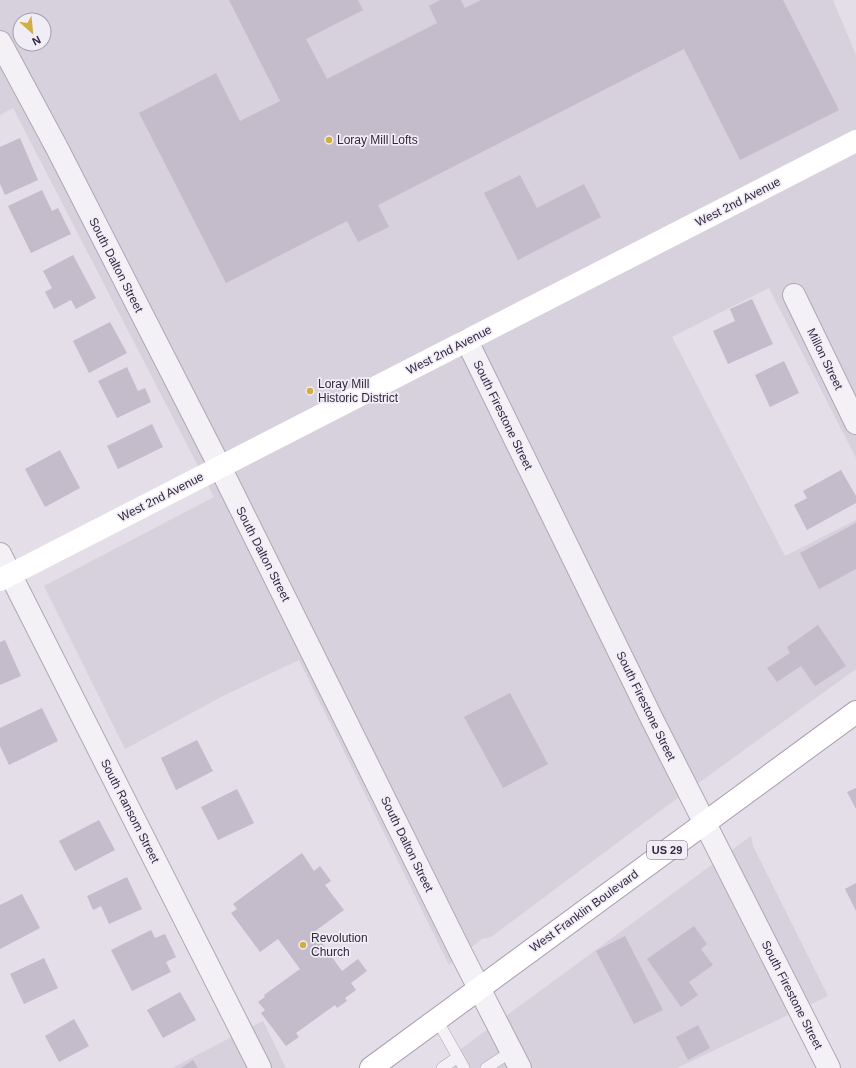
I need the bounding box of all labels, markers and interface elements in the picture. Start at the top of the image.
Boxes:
north arrow [12,12,52,52]
text: N [30,34,43,48]
place label: Loray Mill Lofts [337,133,418,147]
marker: Loray Mill Lofts [324,135,334,145]
street label: West 2nd Avenue [693,174,783,229]
street label: South Dalton Street [86,215,146,315]
street label: West 2nd Avenue [404,322,494,377]
street label: Millon Street [804,326,846,393]
street label: South Firestone Street [470,358,536,473]
place label: Loray Mill Historic District [318,377,399,405]
marker: Loray Mill Historic District [305,386,315,396]
street label: West 2nd Avenue [116,469,206,524]
street label: South Dalton Street [233,504,293,604]
street label: South Firestone Street [613,649,679,764]
street label: South Ransom Street [98,757,163,866]
street label: South Dalton Street [378,794,437,895]
road number: US 29 [647,841,687,859]
street label: West Franklin Boulevard [527,867,641,955]
place label: Revolution Church [311,931,368,959]
street label: South Firestone Street [759,938,826,1052]
marker: Revolution Church [298,940,308,950]

